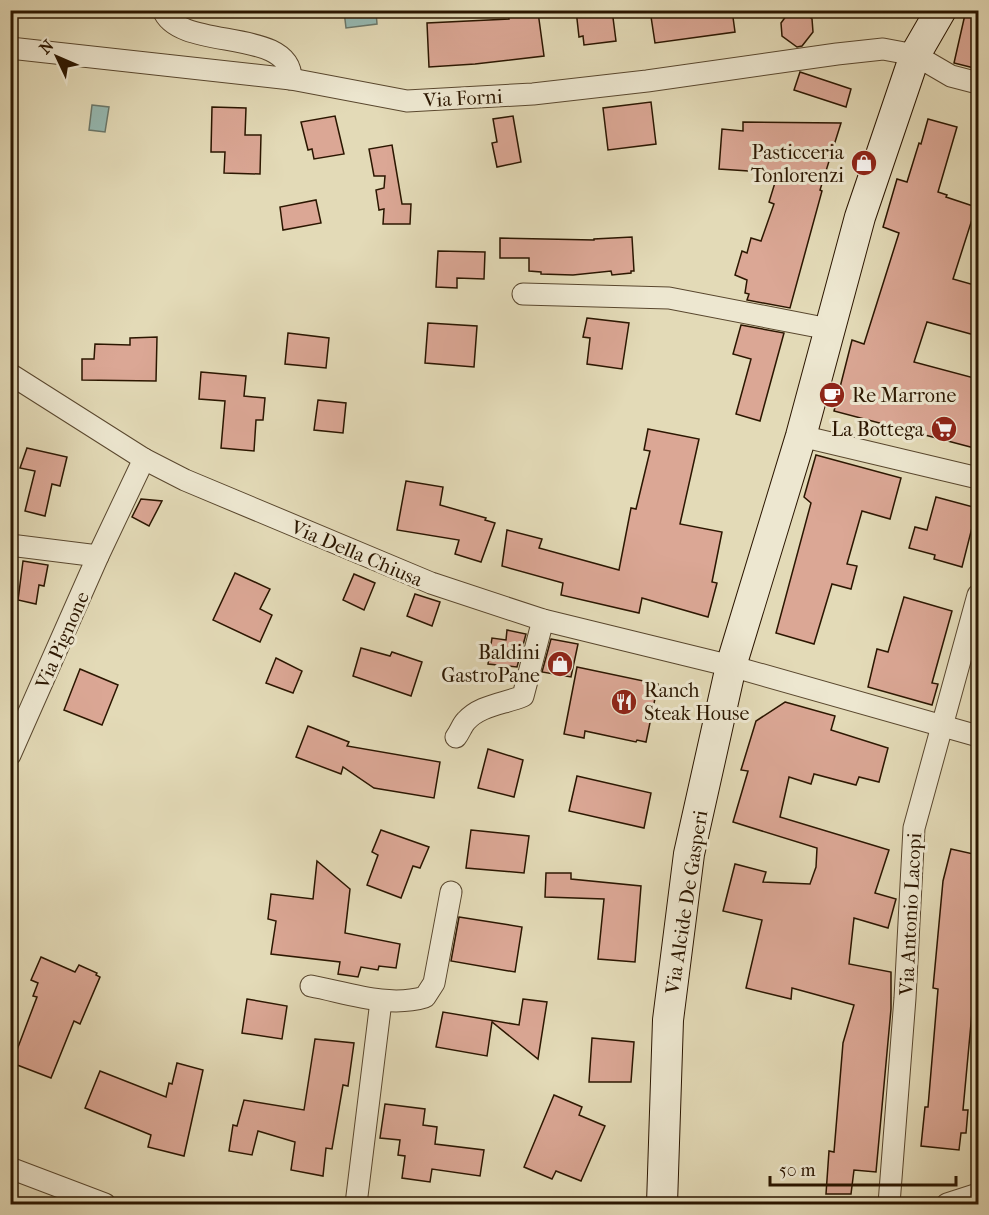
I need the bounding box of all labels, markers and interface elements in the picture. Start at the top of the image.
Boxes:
north arrow [27,27,87,87]
text: N [36,35,58,58]
street label: Via Forni [422,85,503,112]
place label: Pasticceria Tonlorenzi [751,141,845,187]
shop icon: Pasticceria Tonlorenzi [849,148,879,178]
cafe icon: Re Marrone [817,380,847,410]
place label: Re Marrone [852,384,956,407]
supermarket icon: La Bottega [929,414,959,444]
place label: La Bottega [831,418,925,441]
street label: Via Della Chiusa [287,515,427,592]
street label: Via Pignone [30,588,94,693]
place label: Baldini GastroPane [441,641,540,687]
shop icon: Baldini GastroPane [545,649,575,679]
place label: Ranch Steak House [644,679,749,725]
restaurant icon: Ranch Steak House [609,687,639,717]
street label: Via Alcide De Gasperi [660,808,712,997]
street label: Via Antonio Lacopi [895,832,926,997]
scale bar [770,1149,956,1187]
text: 50 m [779,1160,816,1181]

